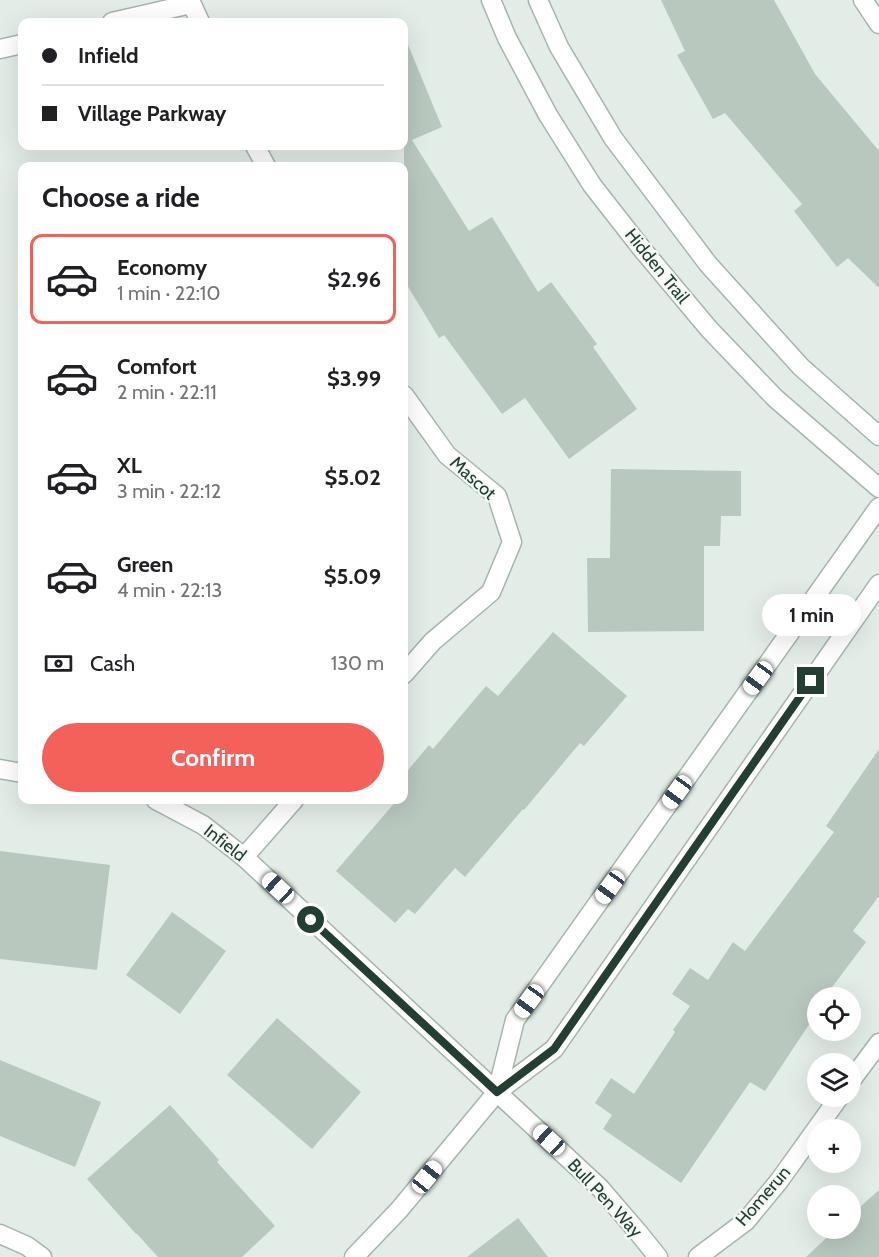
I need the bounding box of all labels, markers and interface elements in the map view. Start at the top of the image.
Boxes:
text: Infield [78,42,139,69]
text: Village Parkway [78,100,226,127]
text: Choose a ride [42,181,200,214]
street label: Hidden Trail [620,224,694,308]
icon: car [45,252,99,306]
text: Economy [117,254,207,281]
text: $2.96 [327,266,381,293]
text: 1 min · 22:10 [117,281,220,305]
icon: car [45,351,99,405]
text: Comfort [117,353,196,380]
text: $3.99 [327,365,381,392]
text: 2 min · 22:11 [117,380,217,404]
icon: car [45,450,99,504]
text: XL [117,452,142,479]
street label: Mascot [445,452,501,504]
text: $5.02 [325,464,381,491]
text: 3 min · 22:12 [117,479,221,503]
icon: car [45,549,99,603]
text: Green [117,551,173,578]
text: $5.09 [324,563,381,590]
text: 4 min · 22:13 [117,578,222,602]
callout: 1 min [762,594,860,636]
text: 1 min [789,603,834,627]
icon: cash [42,647,75,680]
text: Cash [90,650,135,677]
text: 130 m [331,651,384,675]
car [740,658,776,698]
route end [797,667,824,694]
button: Confirm [42,723,384,792]
car [659,772,695,812]
street label: Infield [199,820,251,866]
car [592,867,628,907]
car [259,869,297,907]
route start [297,906,324,933]
car [511,981,547,1021]
map controls [807,987,861,1239]
button: locate [807,987,861,1041]
button: layers [807,1053,861,1107]
button: + [807,1119,861,1173]
car [530,1121,568,1159]
street label: Bull Pen Way [563,1154,647,1242]
car [409,1157,445,1197]
street label: Homerun [731,1161,795,1231]
button: − [807,1185,861,1239]

